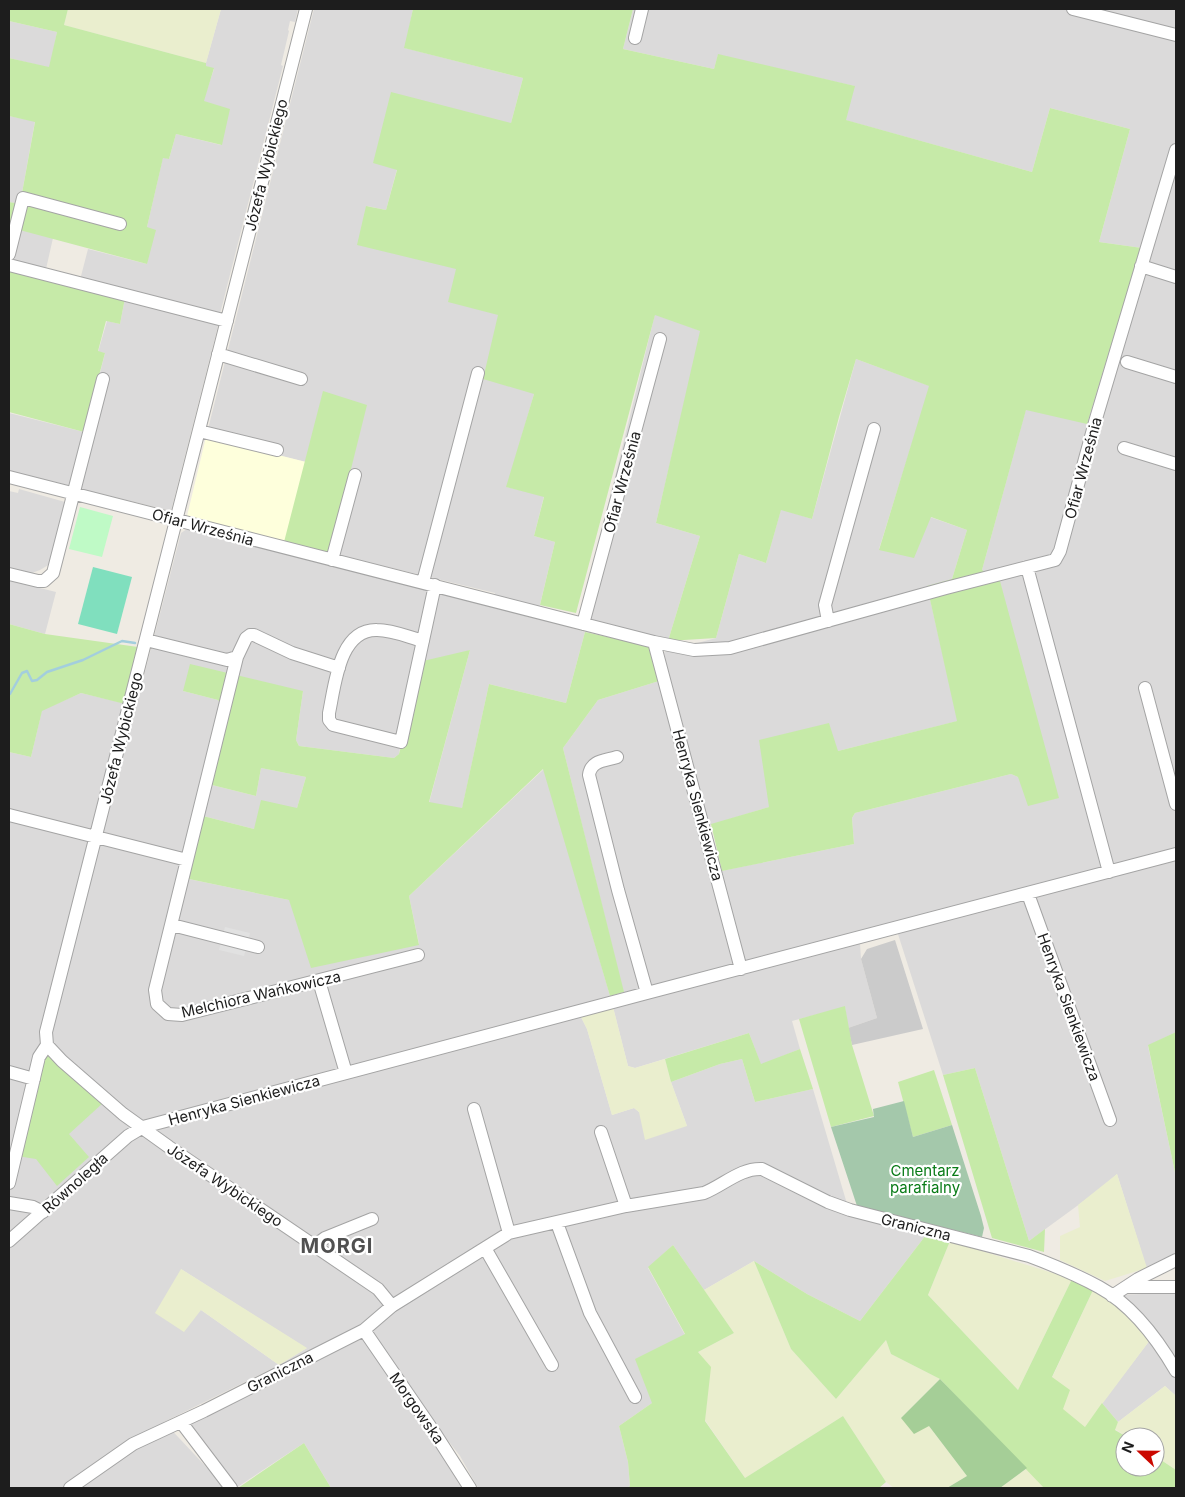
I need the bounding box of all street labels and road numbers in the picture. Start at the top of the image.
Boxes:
street label: Józefa Wybickiego [240,97,292,233]
street label: Ofiar Września [1060,415,1106,521]
street label: Ofiar Września [599,429,645,535]
street label: Ofiar Września [150,504,256,550]
street label: Józefa Wybickiego [95,670,147,806]
street label: Henryka Sienkiewicza [669,727,727,883]
street label: Henryka Sienkiewicza [1033,930,1105,1084]
street label: Melchiora Wańkowicza [179,966,343,1022]
street label: Henryka Sienkiewicza [166,1071,322,1129]
street label: Józefa Wybickiego [163,1139,287,1231]
street label: Równoległa [38,1149,112,1217]
street label: Graniczna [879,1209,953,1245]
street label: Graniczna [244,1347,316,1397]
street label: Morgowska [385,1369,449,1447]

